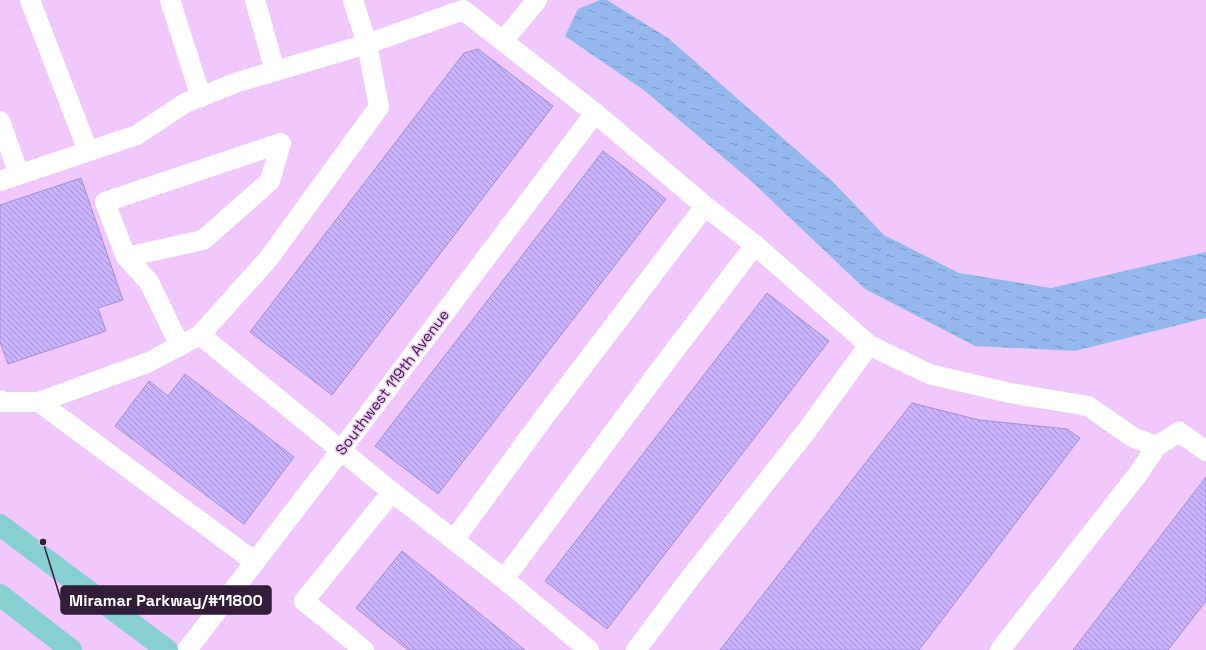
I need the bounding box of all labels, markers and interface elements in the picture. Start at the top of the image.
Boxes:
street label: Southwest 119th Avenue [331,305,453,459]
callout: Miramar Parkway/#11800 [61,586,271,614]
text: Miramar Parkway/#11800 [69,590,263,611]

